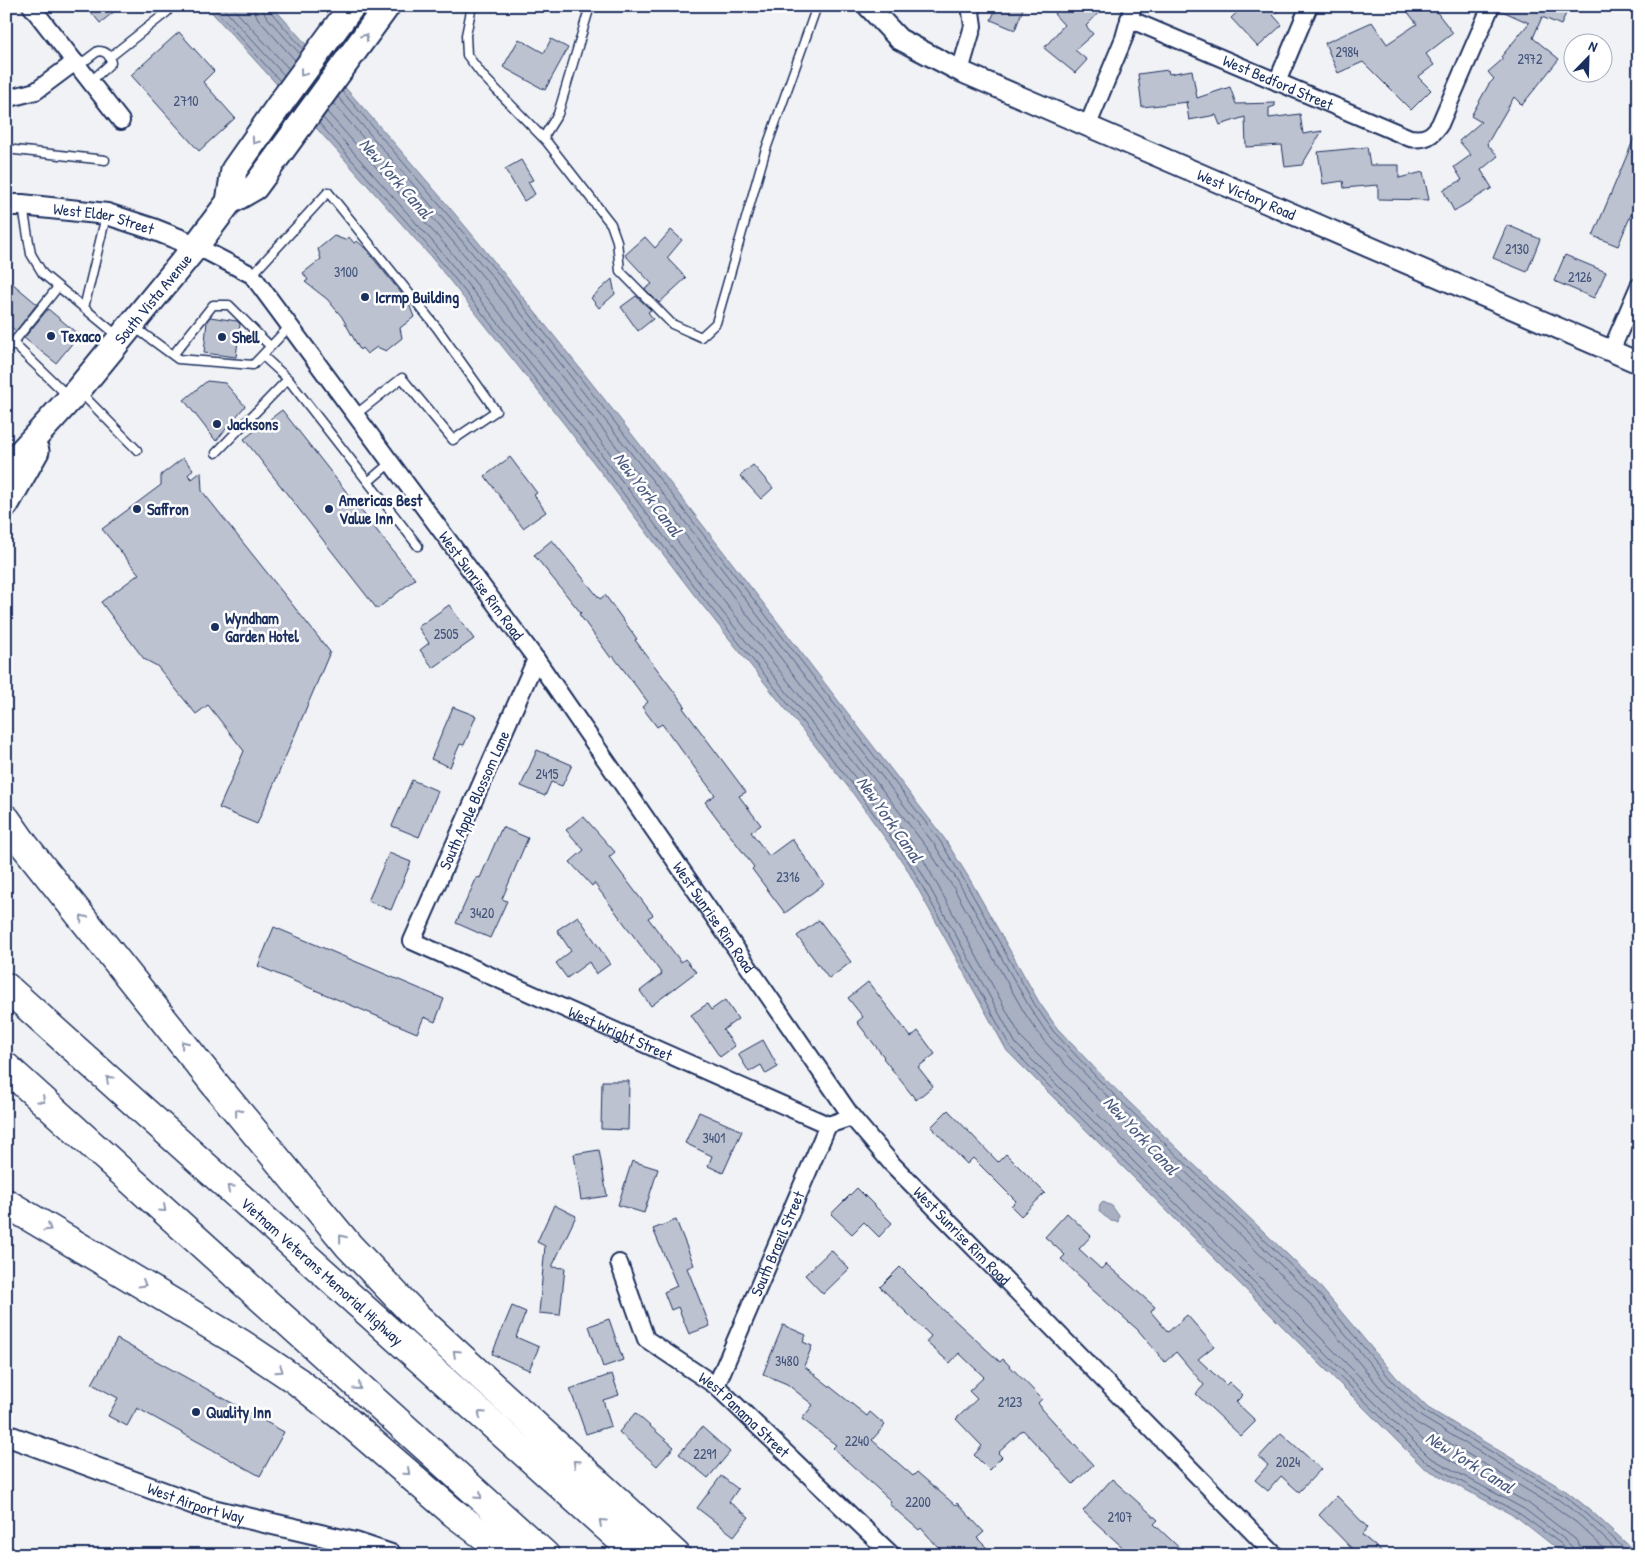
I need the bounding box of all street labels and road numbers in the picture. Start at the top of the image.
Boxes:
street label: West Bedford Street [1220,49,1337,115]
street label: West Victory Road [1194,163,1299,225]
street label: West Elder Street [52,197,157,240]
street label: South Vista Avenue [109,248,197,349]
street label: West Sunrise Rim Road [434,526,529,644]
street label: South Apple Blossom Lane [433,726,515,873]
street label: West Sunrise Rim Road [668,857,760,977]
street label: West Wright Street [565,1001,676,1066]
street label: West Sunrise Rim Road [909,1181,1016,1290]
street label: South Brazil Street [745,1187,810,1300]
street label: Vietnam Veterans Memorial Highway [236,1192,408,1350]
street label: West Panama Street [694,1366,795,1463]
street label: West Airport Way [145,1477,247,1528]

